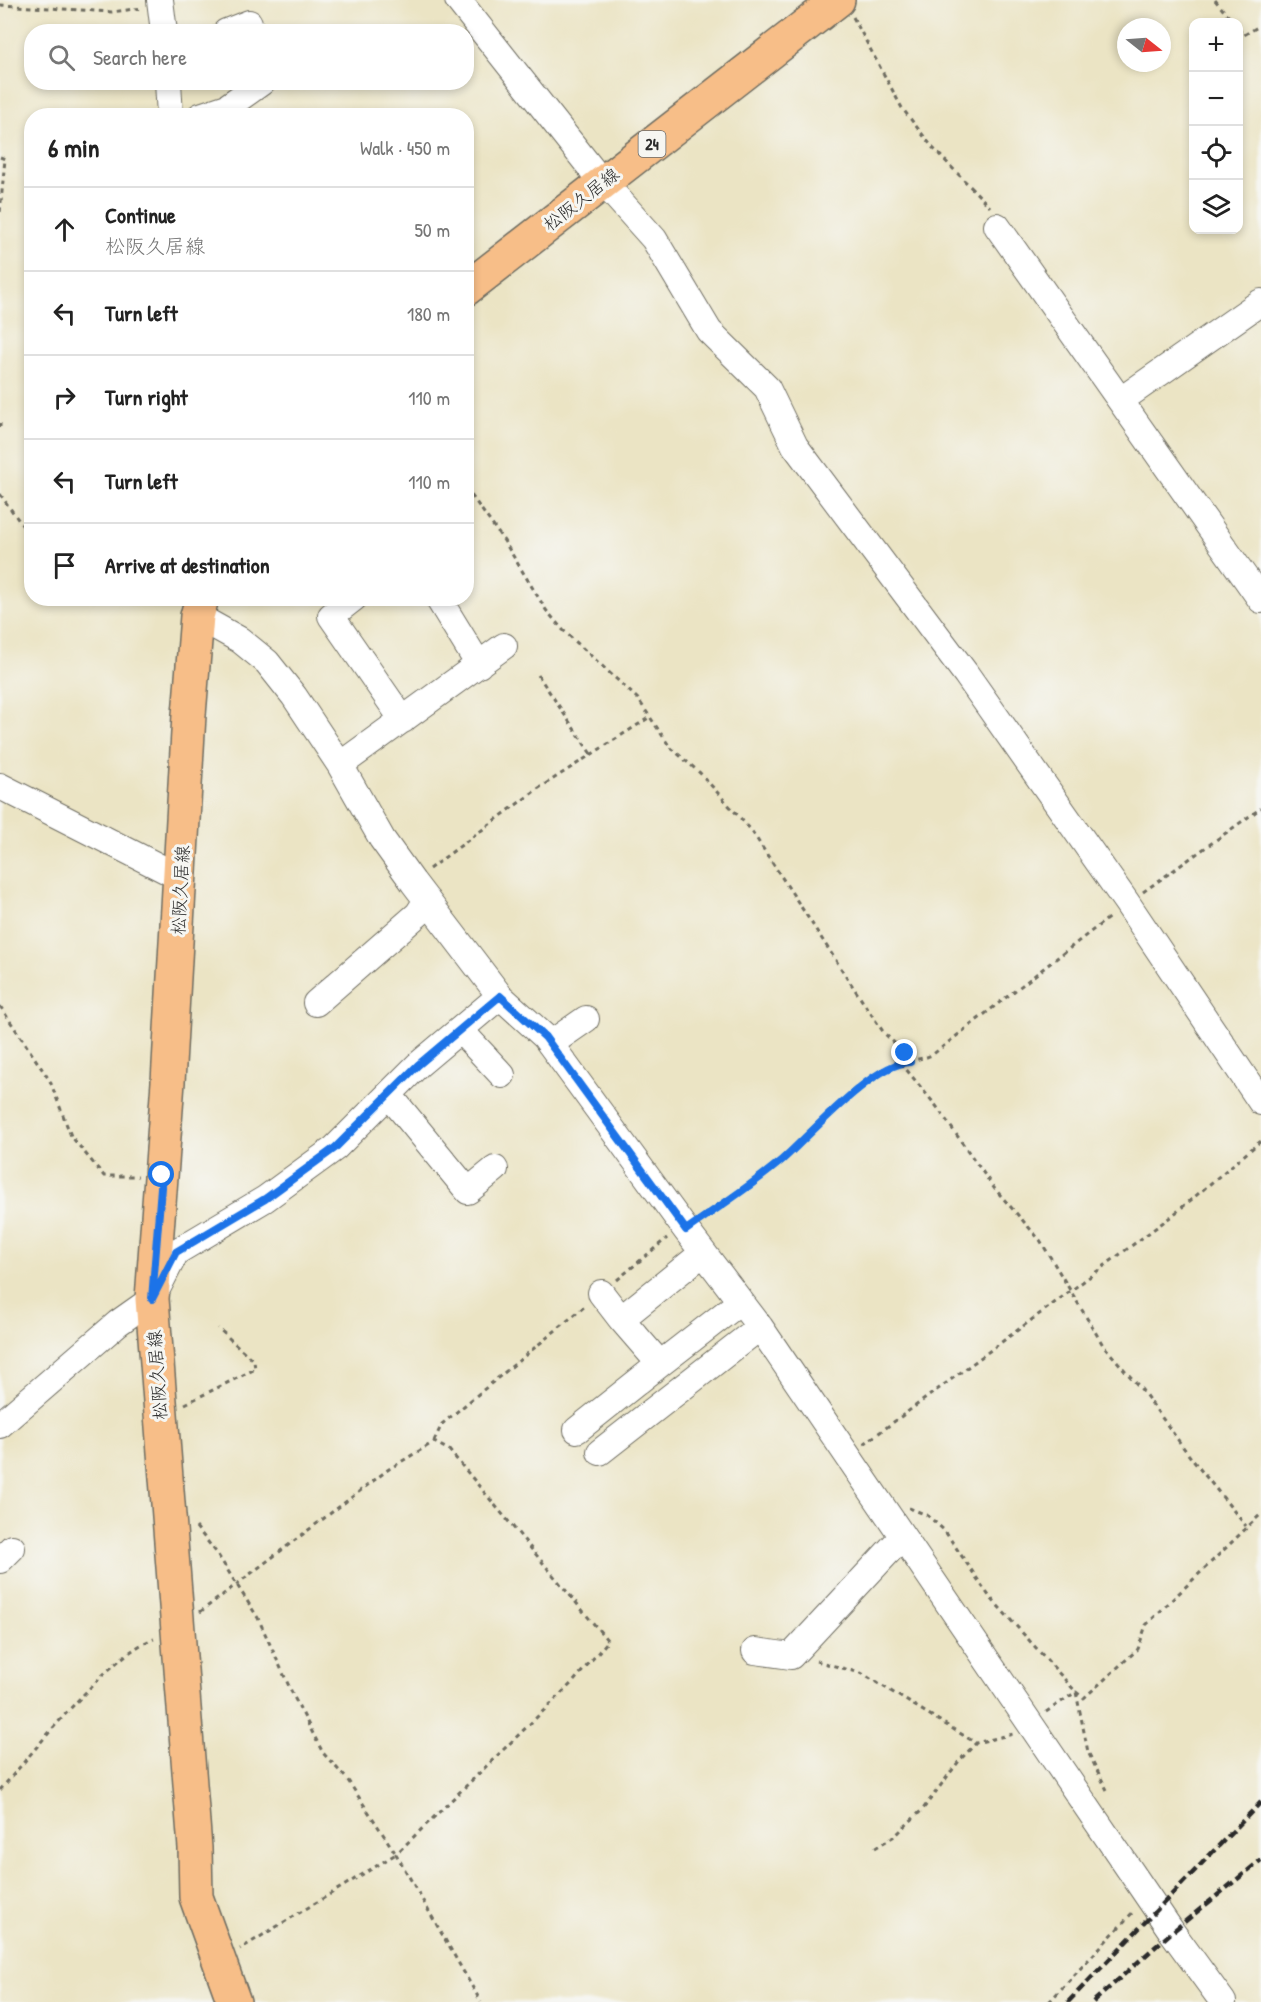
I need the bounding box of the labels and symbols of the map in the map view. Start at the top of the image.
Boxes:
north arrow [1117,18,1171,72]
road number: 24 [638,131,666,157]
street label: 松阪久居線 [538,161,624,237]
street label: 松阪久居線 [165,844,195,936]
route end [891,1039,917,1065]
route start [148,1161,174,1187]
street label: 松阪久居線 [141,1329,173,1421]

